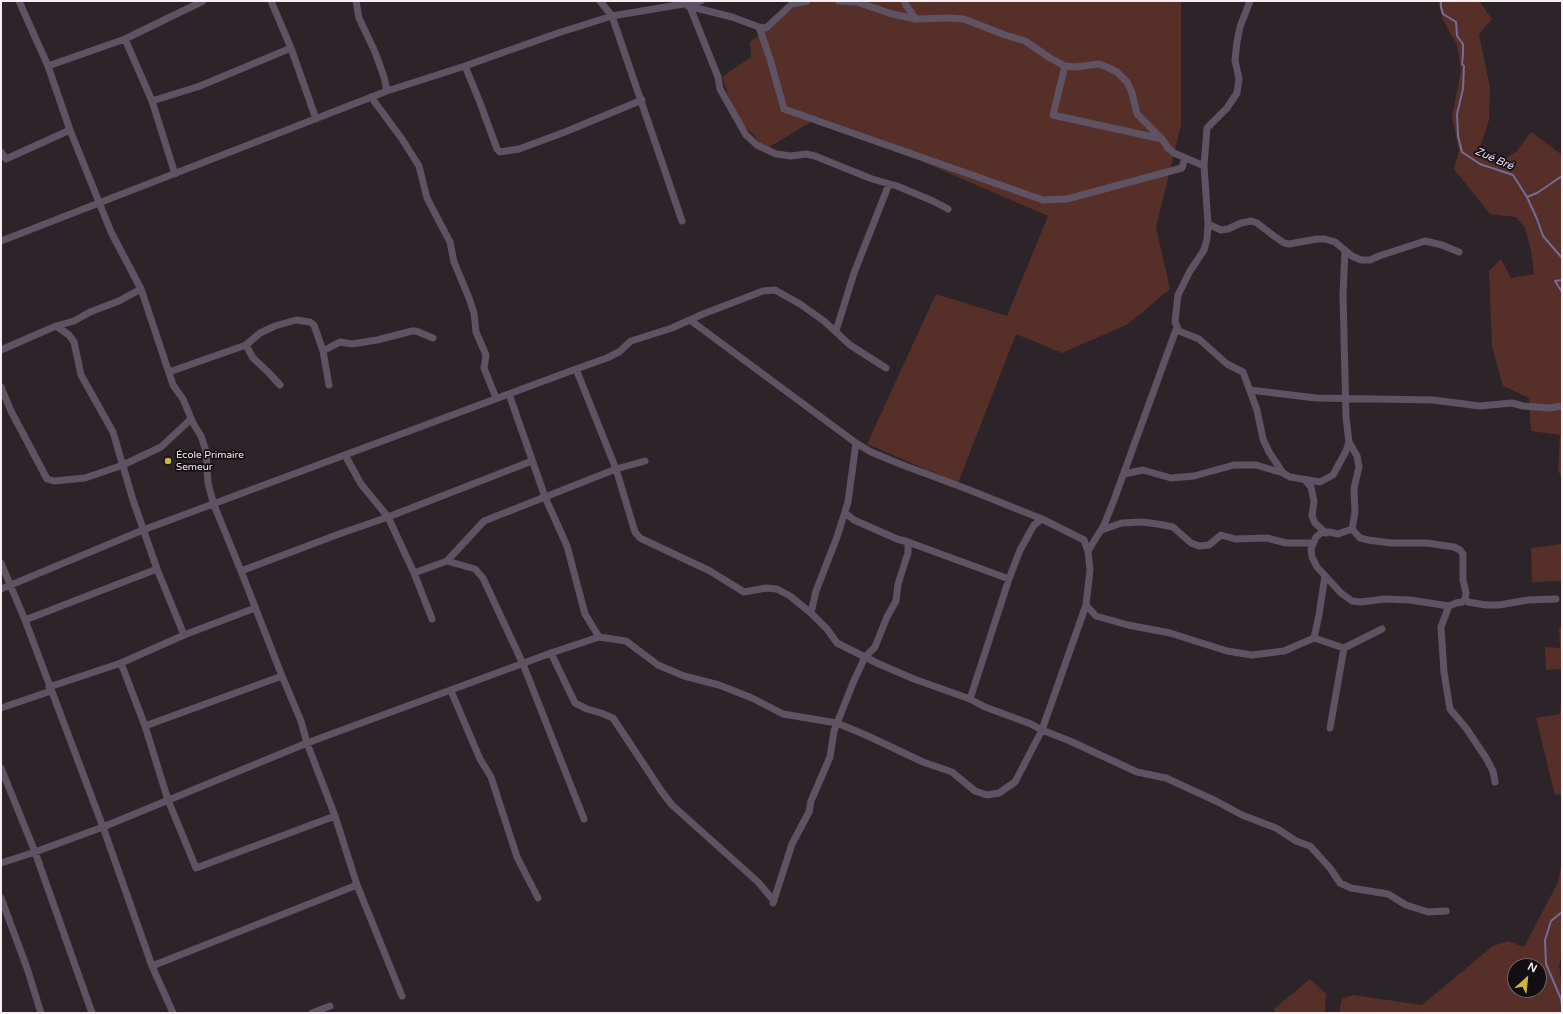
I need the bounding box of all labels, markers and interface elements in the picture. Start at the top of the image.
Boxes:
water label: Zué Bré [1473,145,1515,173]
place label: École Primaire Semeur [176,449,244,472]
marker: École Primaire Semeur [163,456,173,466]
north arrow [1507,958,1547,998]
text: N [1525,960,1539,976]

